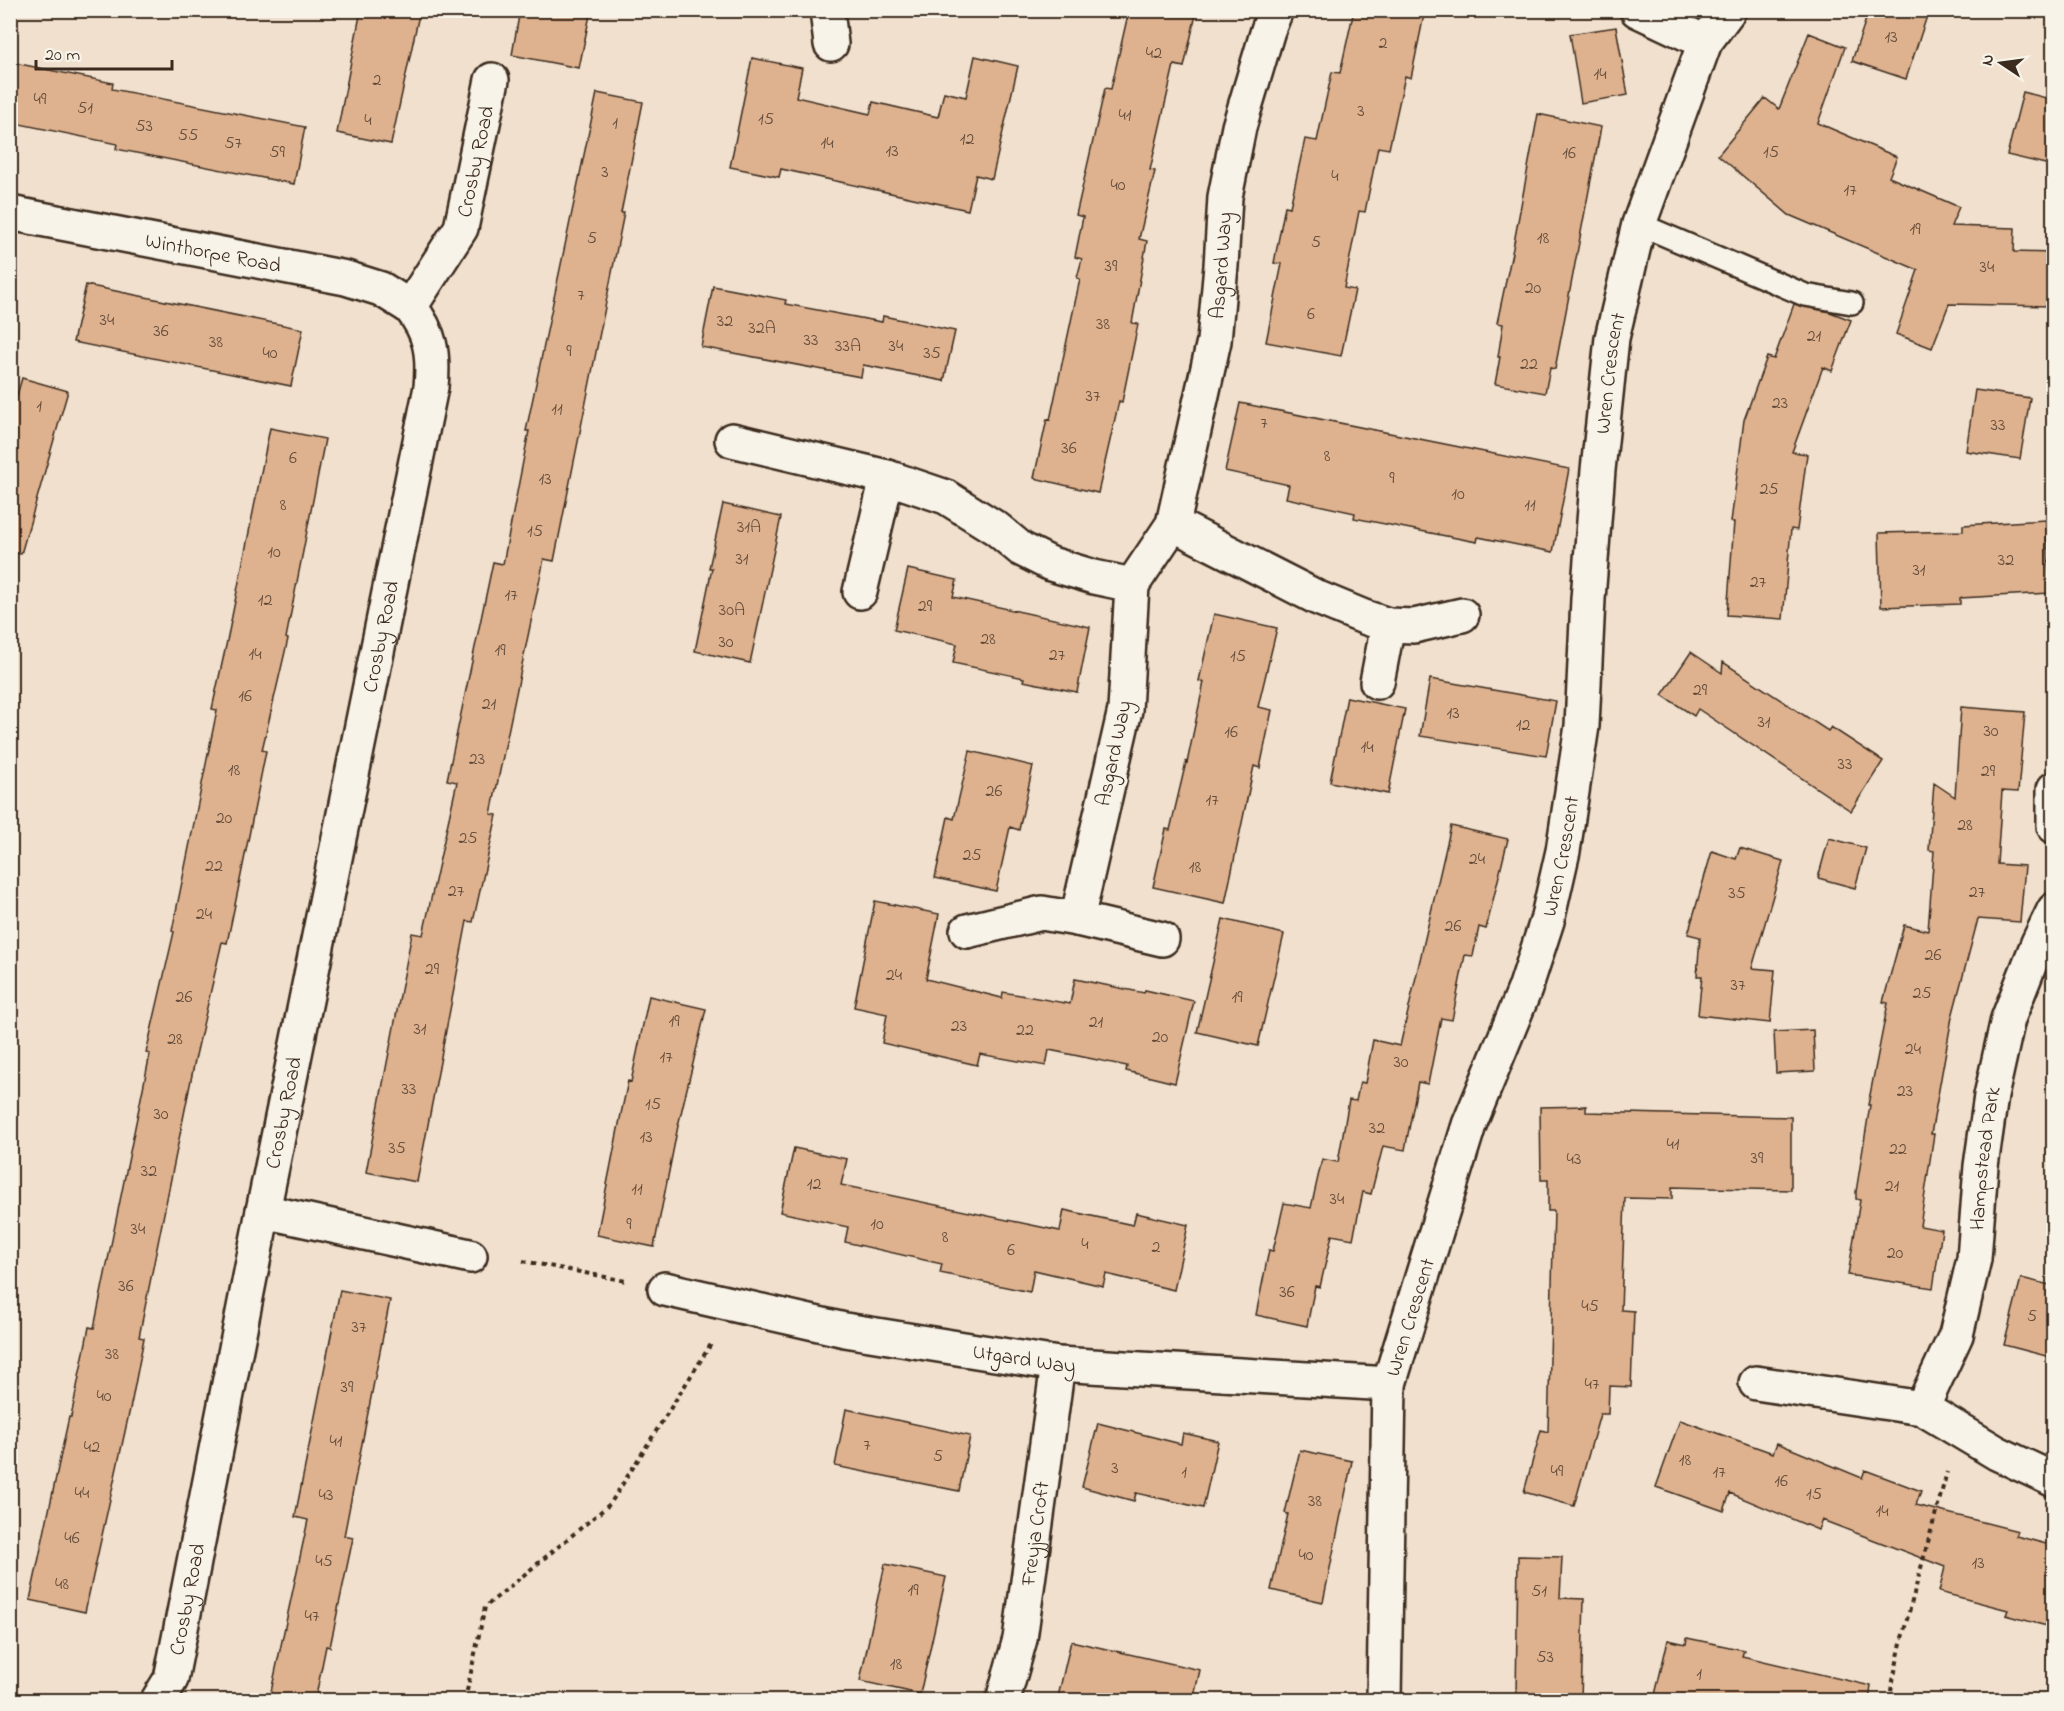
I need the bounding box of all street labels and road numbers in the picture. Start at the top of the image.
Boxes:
street label: Crosby Road [451,103,503,220]
street label: Asgard Way [1203,211,1243,321]
street label: Winthorpe Road [142,226,284,282]
street label: Wren Crescent [1589,310,1635,436]
street label: Crosby Road [356,578,408,695]
street label: Asgard Way [1089,698,1143,809]
street label: Wren Crescent [1535,794,1588,920]
street label: Crosby Road [259,1054,311,1172]
street label: Hampstead Park [1963,1083,2010,1231]
street label: Wren Crescent [1379,1255,1444,1381]
street label: Utgard Way [970,1338,1076,1384]
street label: Freyja Croft [1014,1479,1059,1589]
street label: Crosby Road [163,1541,214,1658]

